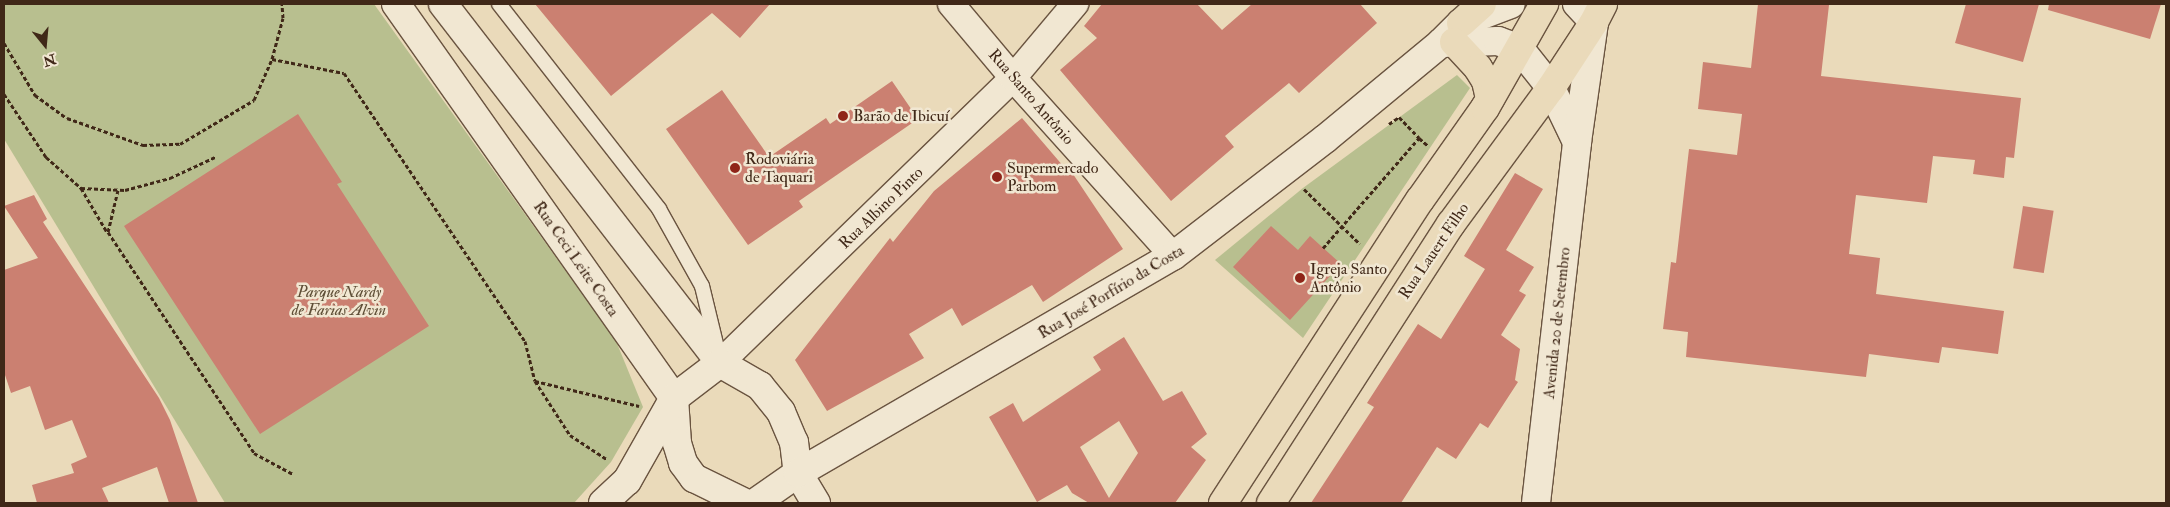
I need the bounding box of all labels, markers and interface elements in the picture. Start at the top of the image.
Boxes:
north arrow [20,20,70,70]
street label: Rua Santo Antônio [984,45,1078,149]
text: N [41,50,58,70]
place label: Barão de Ibicuí [853,106,949,126]
marker: Barão de Ibicuí [837,110,849,122]
place label: Rodoviária de Taquari [745,149,814,187]
place label: Supermercado Parbom [1007,158,1098,196]
marker: Rodoviária de Taquari [729,162,741,174]
street label: Rua Albino Pinto [835,163,927,253]
marker: Supermercado Parbom [991,171,1003,183]
street label: Rua Ceci Leite Costa [529,198,623,320]
street label: Rua Lauert Filho [1395,199,1473,303]
street label: Rua José Porfírio da Costa [1035,241,1187,343]
street label: Avenida 20 de Setembro [1539,246,1575,400]
place label: Igreja Santo Antônio [1310,259,1387,297]
marker: Igreja Santo Antônio [1294,272,1306,284]
park label: Parque Nardy de Farias Alvin [292,282,386,320]

